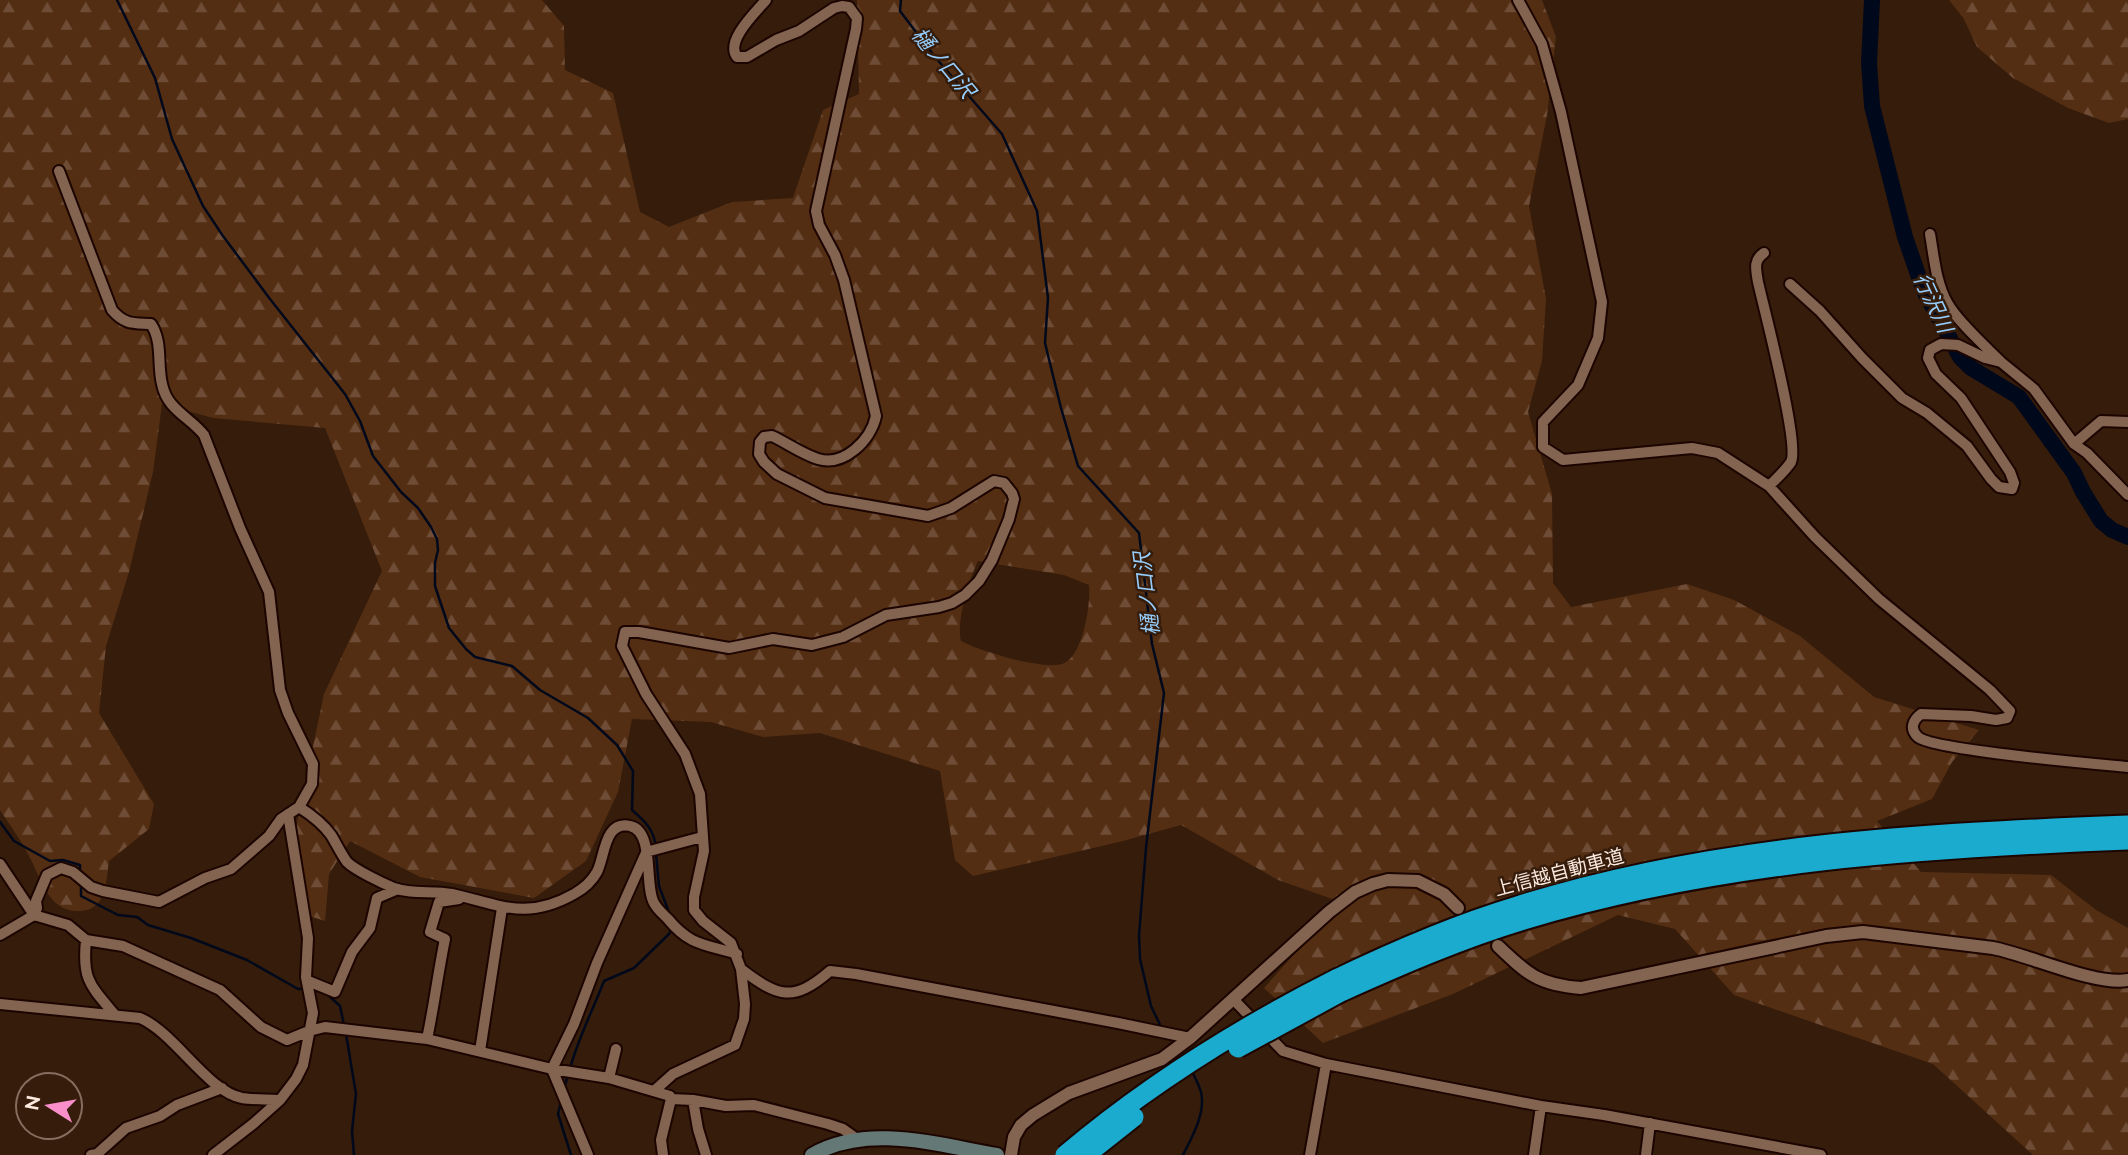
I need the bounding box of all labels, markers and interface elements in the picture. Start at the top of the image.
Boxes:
water label: 樋ノ口沢 [907,22,982,105]
water label: 行沢川 [1909,269,1959,338]
water label: 樋ノ口沢 [1129,548,1164,637]
street label: 上信越自動車道 [1492,844,1626,900]
north arrow [14,1071,84,1141]
text: N [20,1094,44,1112]

